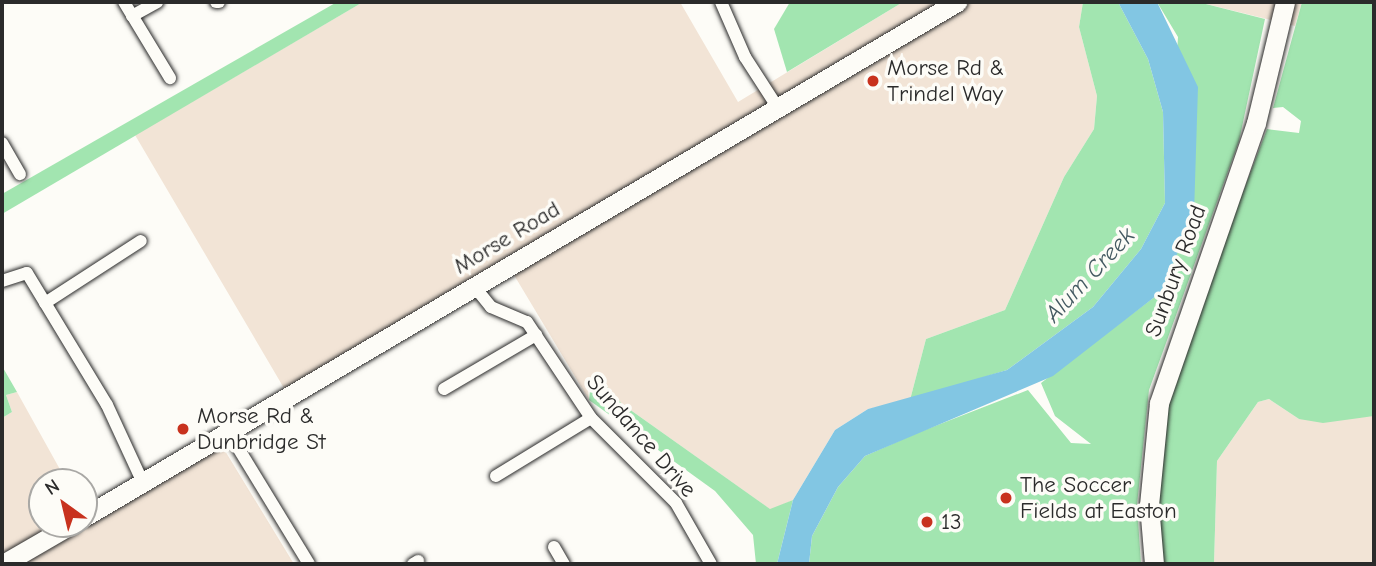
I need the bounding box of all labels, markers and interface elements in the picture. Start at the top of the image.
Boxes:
place label: Morse Rd & Trindel Way [887,54,1004,108]
marker: Morse Rd & Trindel Way [865,73,881,89]
street label: Morse Road [449,196,565,280]
street label: Sunbury Road [1139,201,1213,341]
water label: Alum Creek [1039,222,1141,328]
street label: Sundance Drive [580,369,702,503]
place label: Morse Rd & Dunbridge St [197,402,325,456]
marker: Morse Rd & Dunbridge St [175,421,191,437]
north arrow [28,468,98,538]
place label: The Soccer Fields at Easton [1020,471,1177,525]
text: N [41,475,64,500]
marker: The Soccer Fields at Easton [998,490,1014,506]
place label: 13 [941,508,962,536]
marker: 13 [919,514,935,530]

